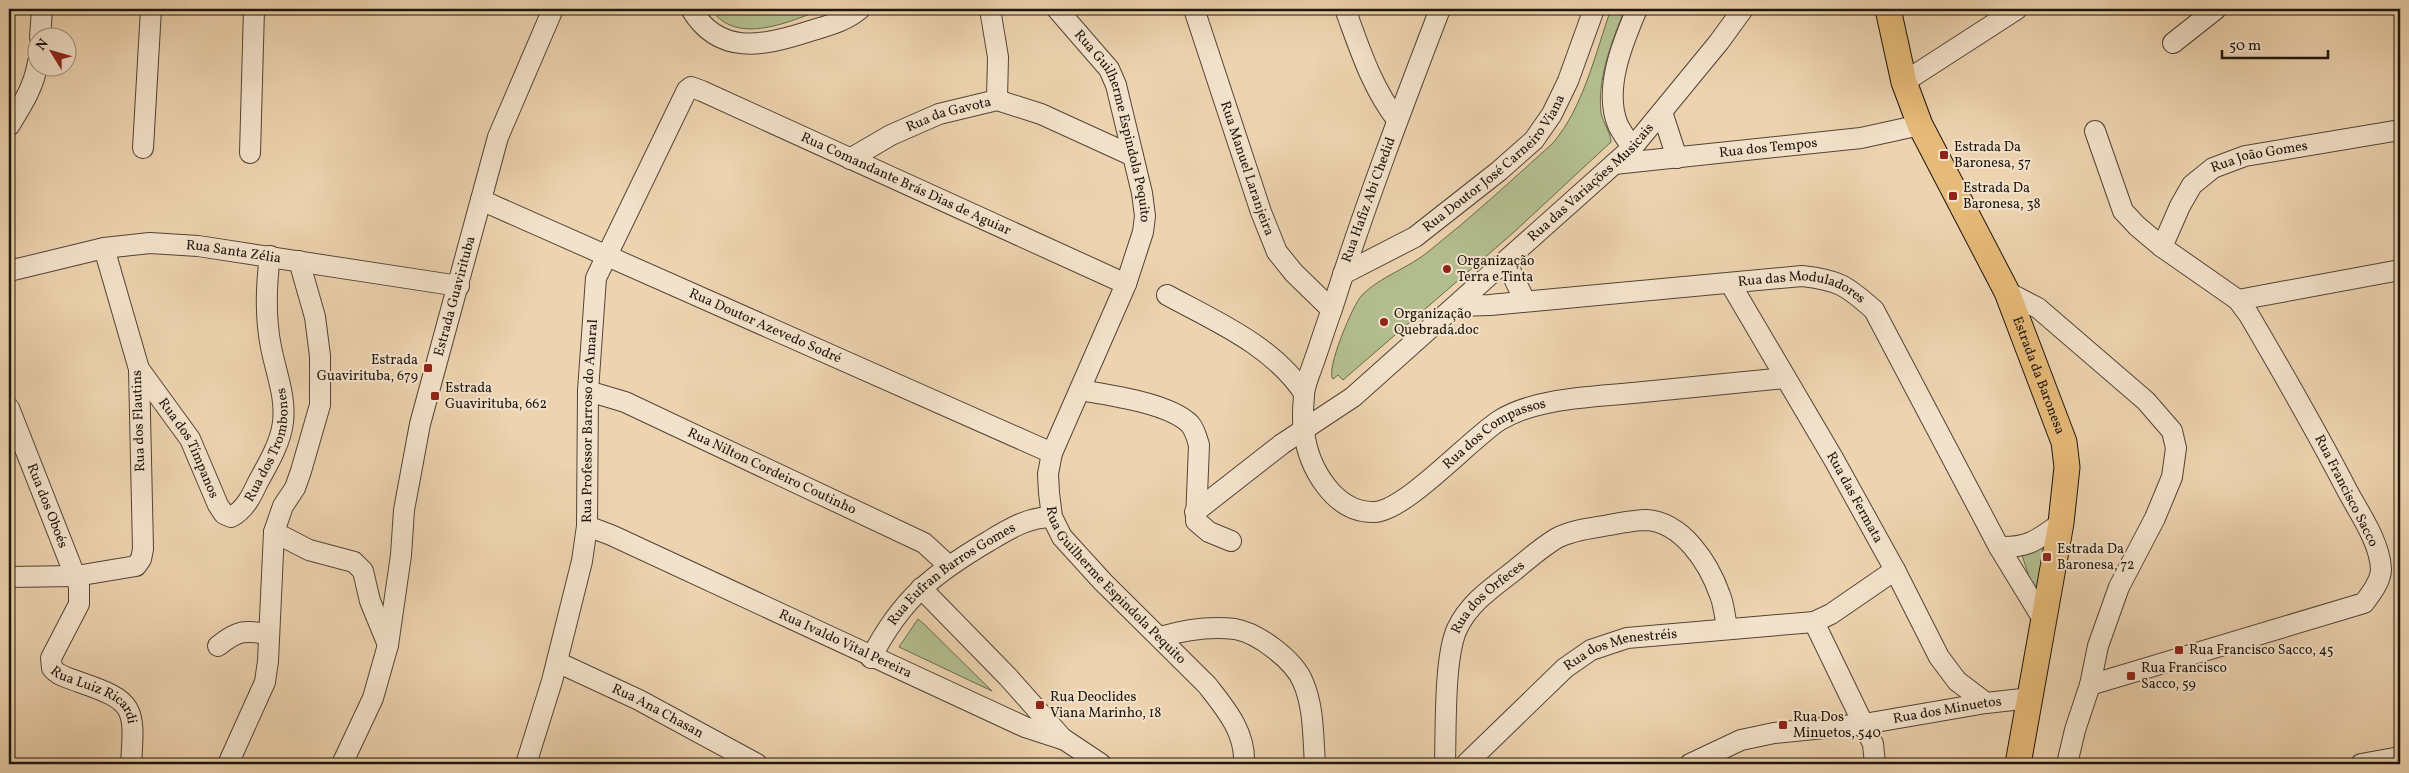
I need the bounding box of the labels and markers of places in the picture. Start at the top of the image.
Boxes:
place label: Estrada Da Baronesa, 57 [1954,138,2031,173]
marker: Estrada Da Baronesa, 57 [1938,149,1950,161]
place label: Estrada Da Baronesa, 38 [1963,179,2041,214]
marker: Estrada Da Baronesa, 38 [1947,190,1959,202]
place label: Organização Terra e Tinta [1457,252,1534,287]
marker: Organização Terra e Tinta [1441,263,1453,275]
place label: Organização Quebrada.doc [1394,305,1479,340]
marker: Organização Quebrada.doc [1378,316,1390,328]
place label: Estrada Guavirituba, 679 [317,351,418,386]
marker: Estrada Guavirituba, 679 [422,362,434,374]
place label: Estrada Guavirituba, 662 [445,379,547,414]
marker: Estrada Guavirituba, 662 [429,390,441,402]
place label: Estrada Da Baronesa, 72 [2057,540,2134,575]
marker: Estrada Da Baronesa, 72 [2041,551,2053,563]
place label: Rua Francisco Sacco, 45 [2189,641,2333,660]
marker: Rua Francisco Sacco, 45 [2173,644,2185,656]
place label: Rua Francisco Sacco, 59 [2141,659,2227,694]
marker: Rua Francisco Sacco, 59 [2125,670,2137,682]
place label: Rua Deoclides Viana Marinho, 18 [1050,688,1161,723]
marker: Rua Deoclides Viana Marinho, 18 [1034,699,1046,711]
place label: Rua Dos Minuetos, 540 [1793,708,1881,743]
marker: Rua Dos Minuetos, 540 [1777,719,1789,731]

